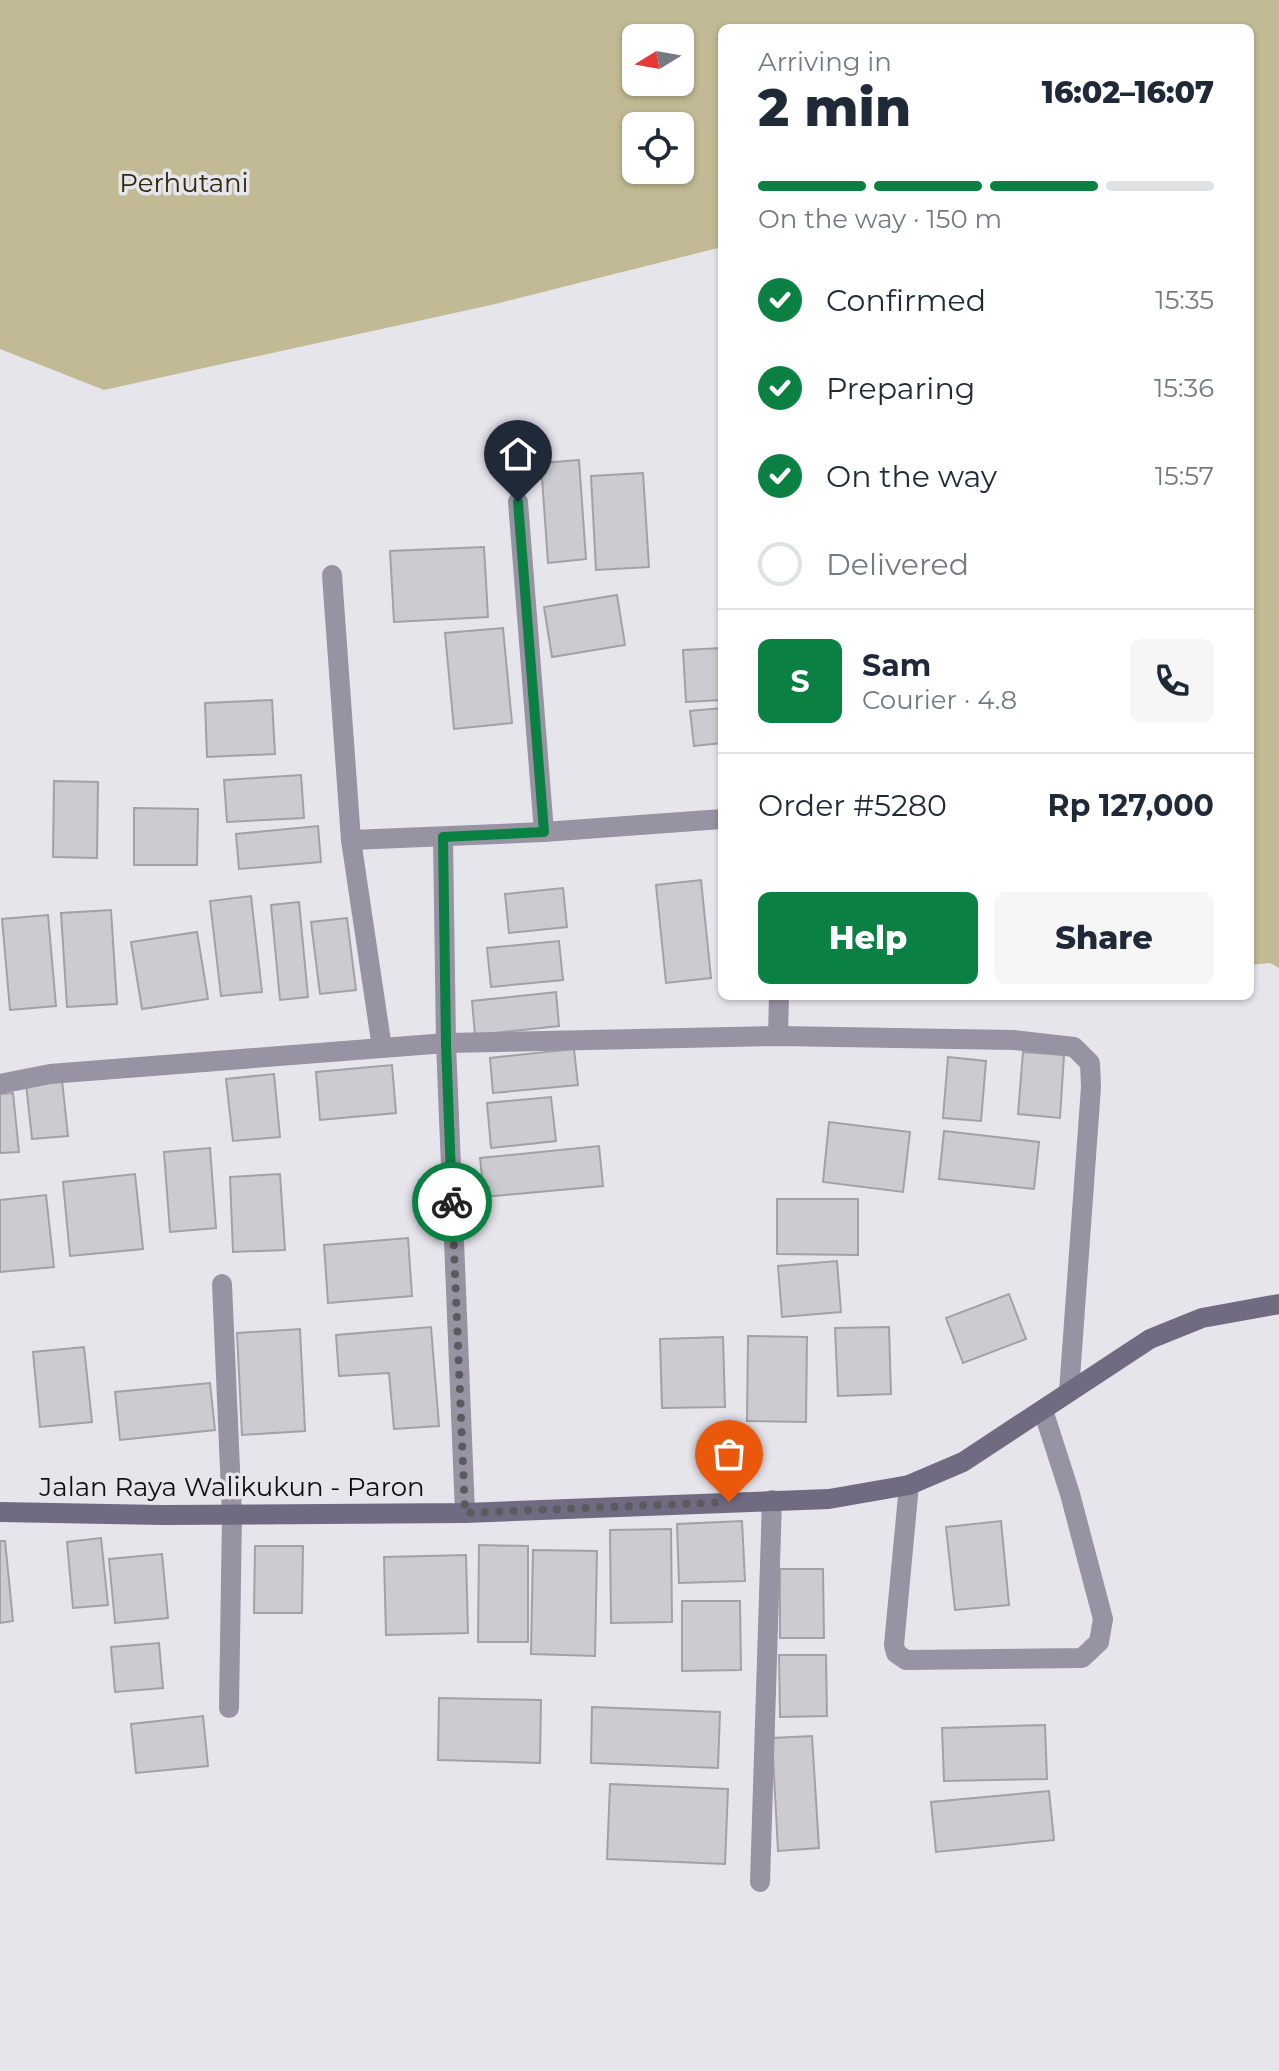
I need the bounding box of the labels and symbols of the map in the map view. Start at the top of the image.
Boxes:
north arrow [622,24,694,96]
park label: Perhutani [119,167,249,199]
pin [484,420,552,502]
courier [412,1162,492,1242]
pin [695,1420,763,1502]
street label: Jalan Raya Walikukun - Paron [38,1471,425,1503]

